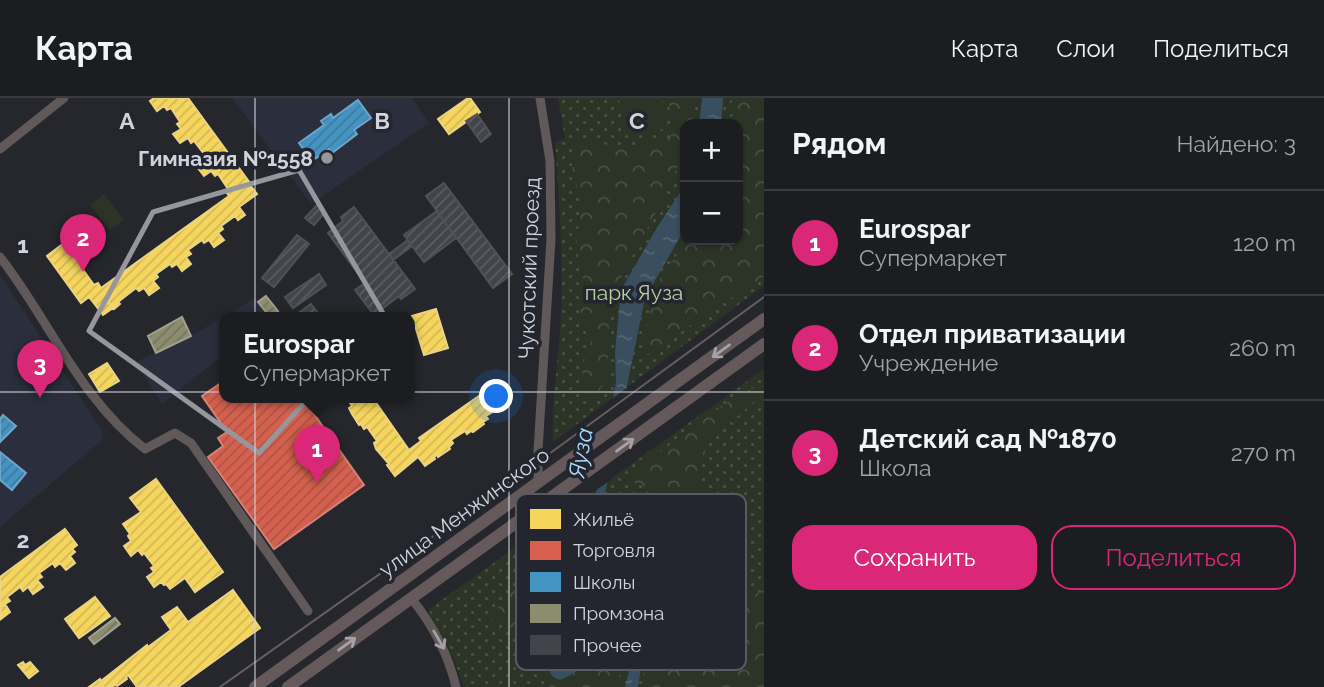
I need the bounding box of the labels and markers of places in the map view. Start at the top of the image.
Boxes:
place label: Гимназия №1558 [138,146,313,171]
marker: Гимназия №1558 [319,150,335,166]
pin: 2 [60,214,106,272]
pin: 3 [17,340,63,398]
pin: 1 [294,425,340,483]

